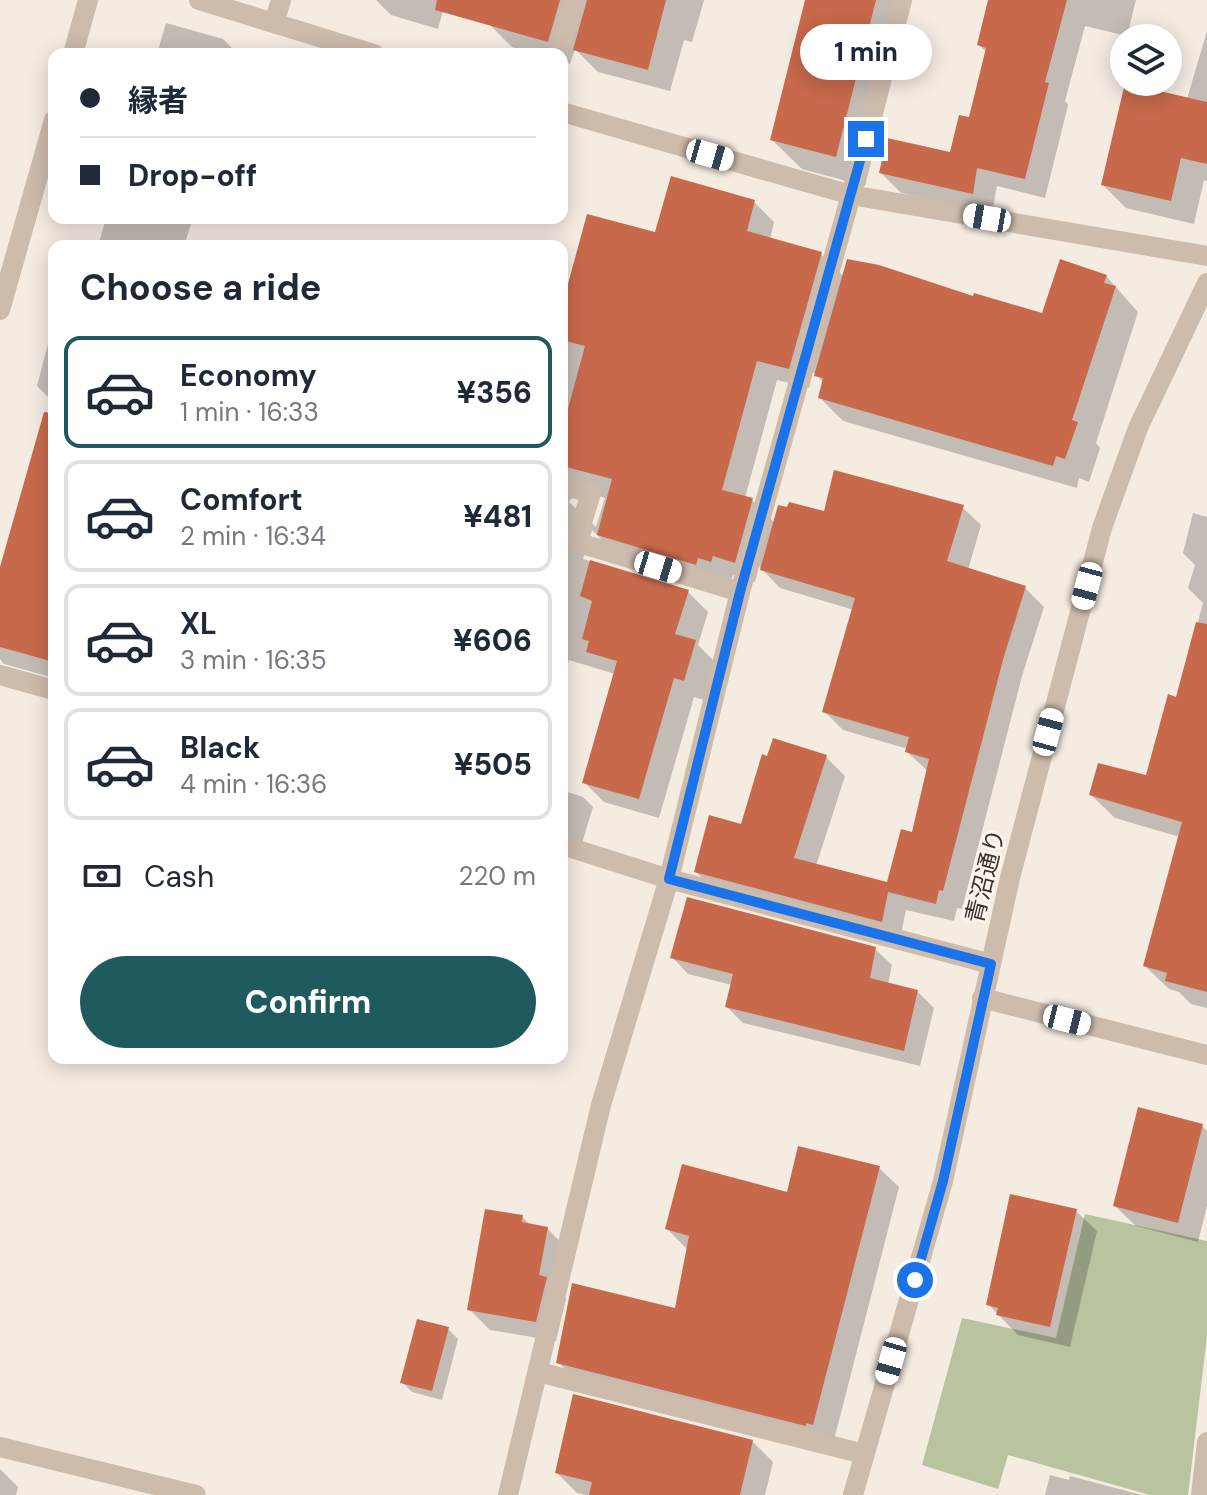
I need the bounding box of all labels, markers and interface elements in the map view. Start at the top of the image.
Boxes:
callout: 1 min [800,23,932,79]
map controls [1110,24,1182,96]
button: layers [1110,24,1182,96]
text: 1 min [834,35,898,69]
text: 縁者 [128,81,188,120]
route end [848,121,884,157]
car [684,137,736,173]
text: Drop-off [128,156,257,195]
car [961,202,1013,234]
text: Choose a ride [80,264,321,311]
icon: car [84,356,156,428]
text: Economy [180,356,317,395]
text: ¥356 [457,373,532,412]
text: 1 min · 16:33 [180,395,319,429]
icon: car [84,480,156,552]
text: Comfort [180,480,303,519]
text: ¥481 [463,497,532,536]
text: 2 min · 16:34 [180,519,326,553]
car [632,549,684,585]
car [1069,560,1105,612]
icon: car [84,604,156,676]
text: XL [180,604,217,643]
text: ¥606 [453,621,532,660]
text: 3 min · 16:35 [180,643,327,677]
car [1030,706,1066,758]
icon: car [84,728,156,800]
text: Black [180,728,260,767]
text: ¥505 [454,745,532,784]
text: 4 min · 16:36 [180,767,327,801]
street label: 青沼通り [958,826,1012,926]
icon: cash [80,854,124,898]
text: Cash [144,857,214,896]
text: 220 m [458,859,536,893]
button: Confirm [80,956,536,1048]
car [1041,1003,1093,1037]
route start [897,1262,933,1298]
car [873,1335,909,1387]

